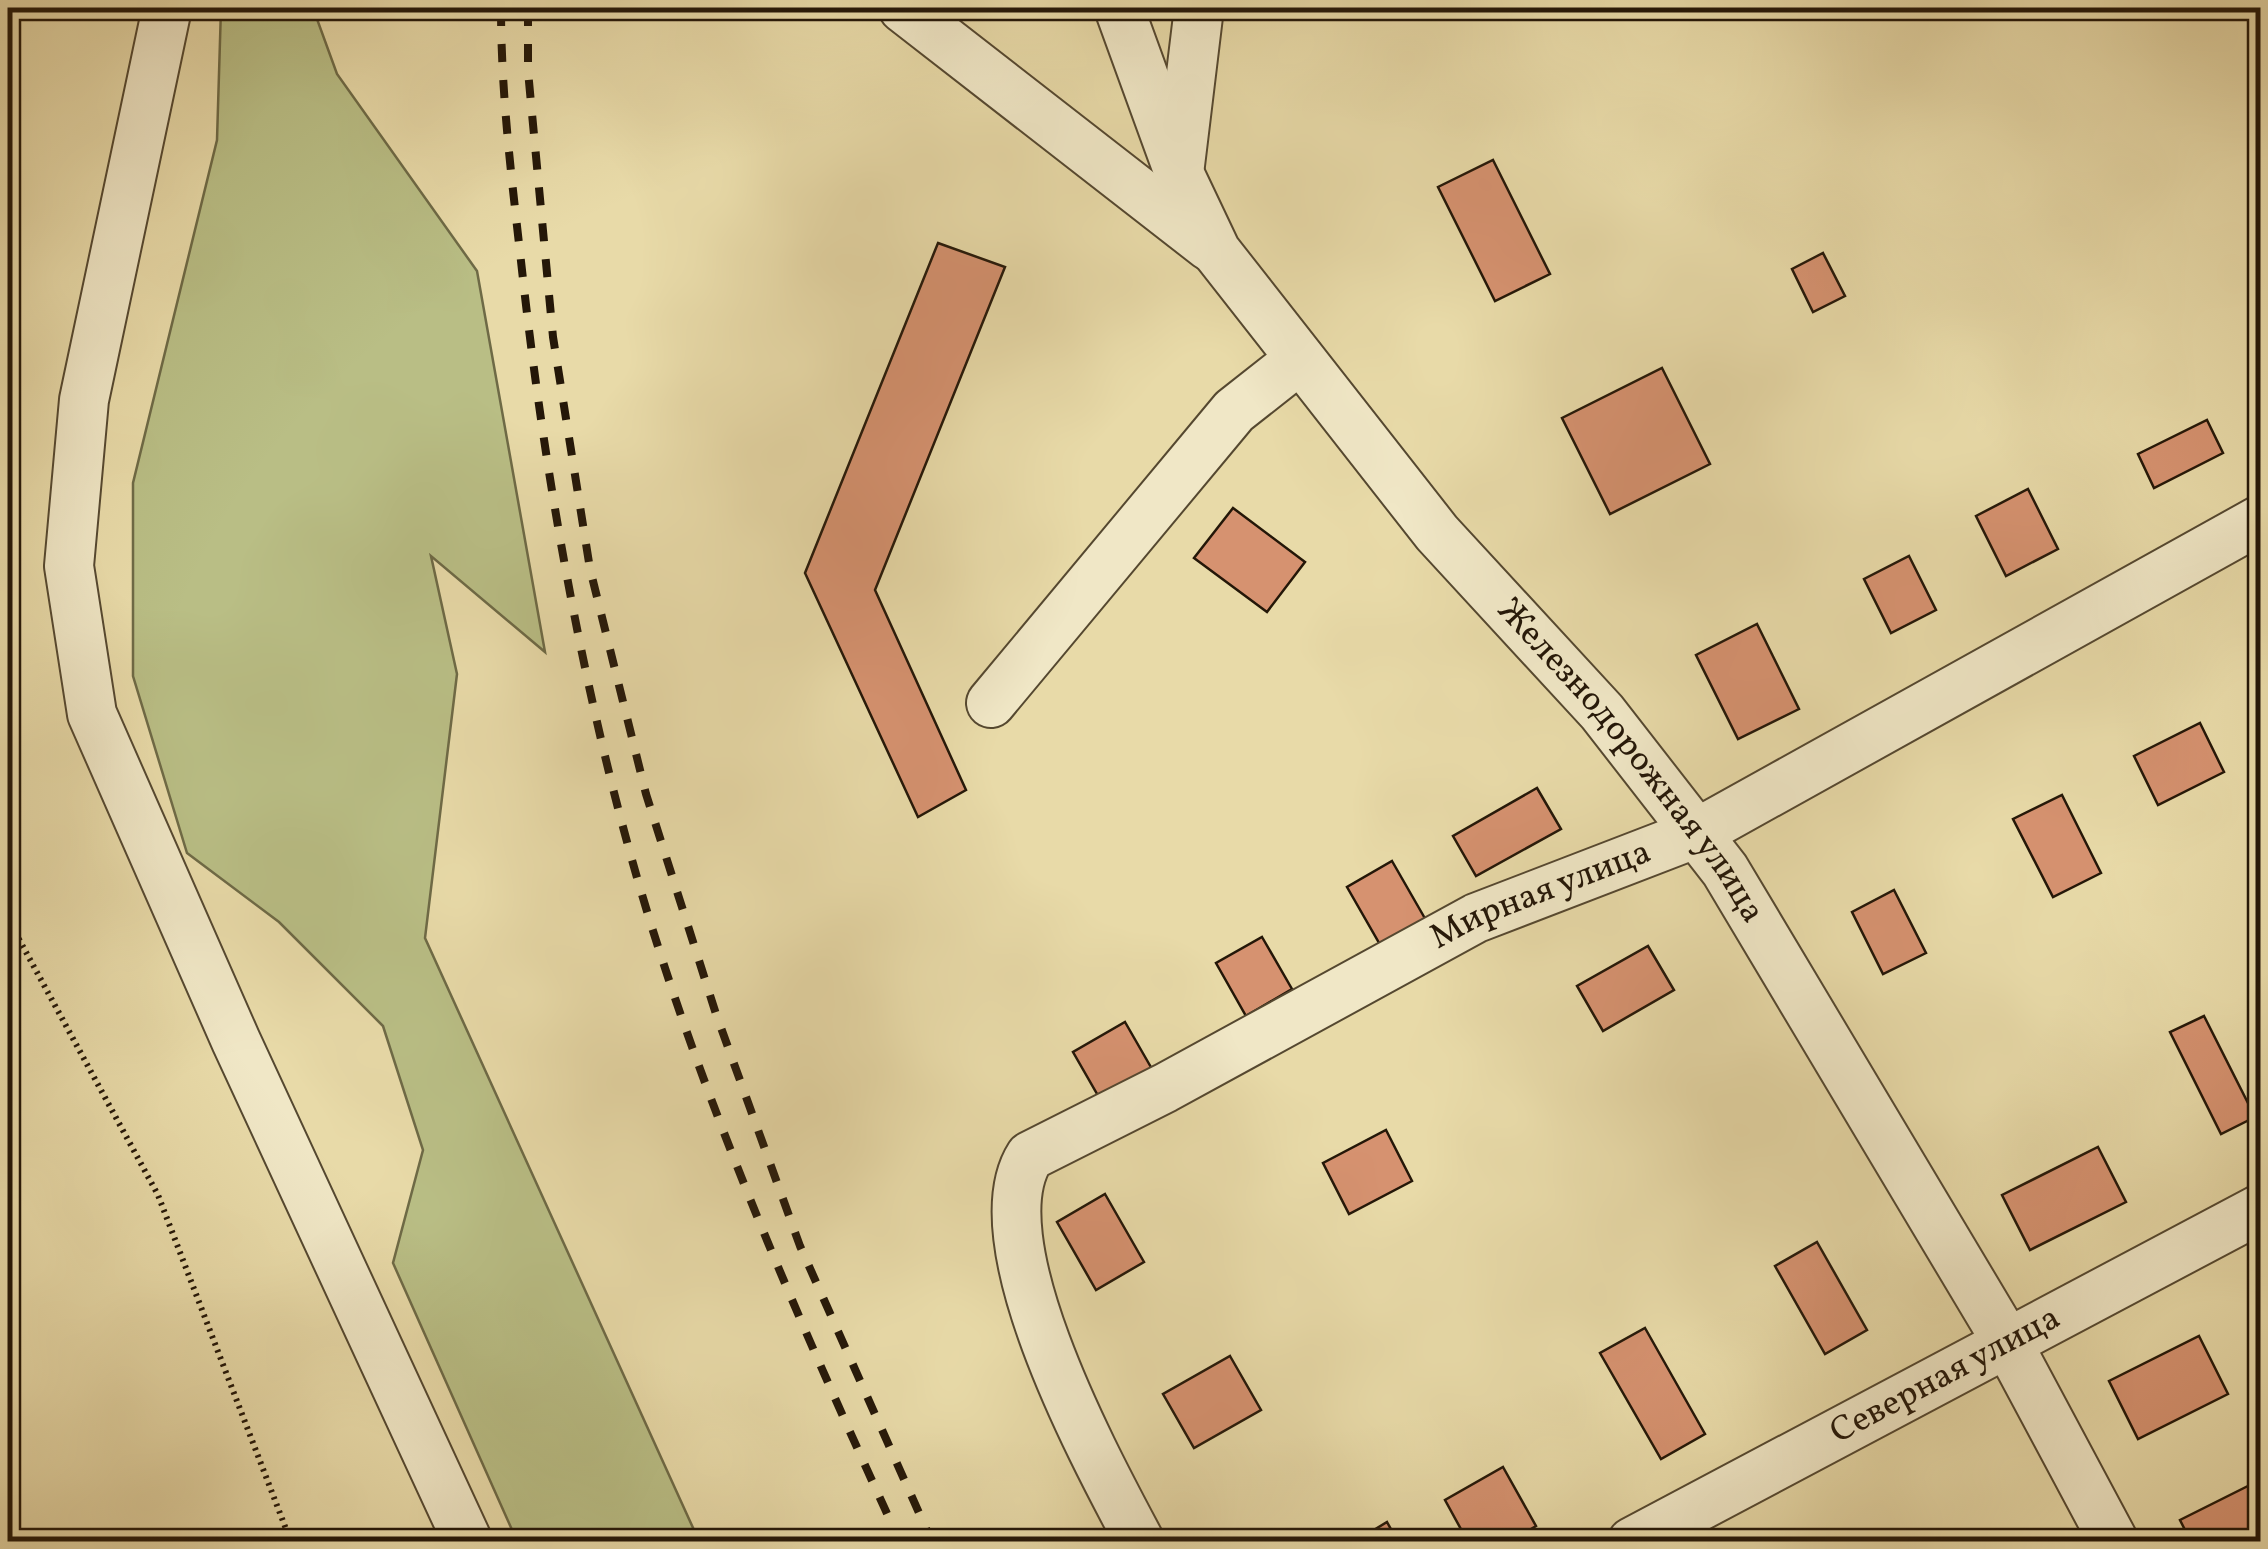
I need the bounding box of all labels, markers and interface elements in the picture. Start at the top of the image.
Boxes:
street label: Железнодорожная улица [1485,588,1776,933]
street label: Мирная улица [1422,829,1658,962]
street label: Северная улица [1822,1295,2069,1456]

